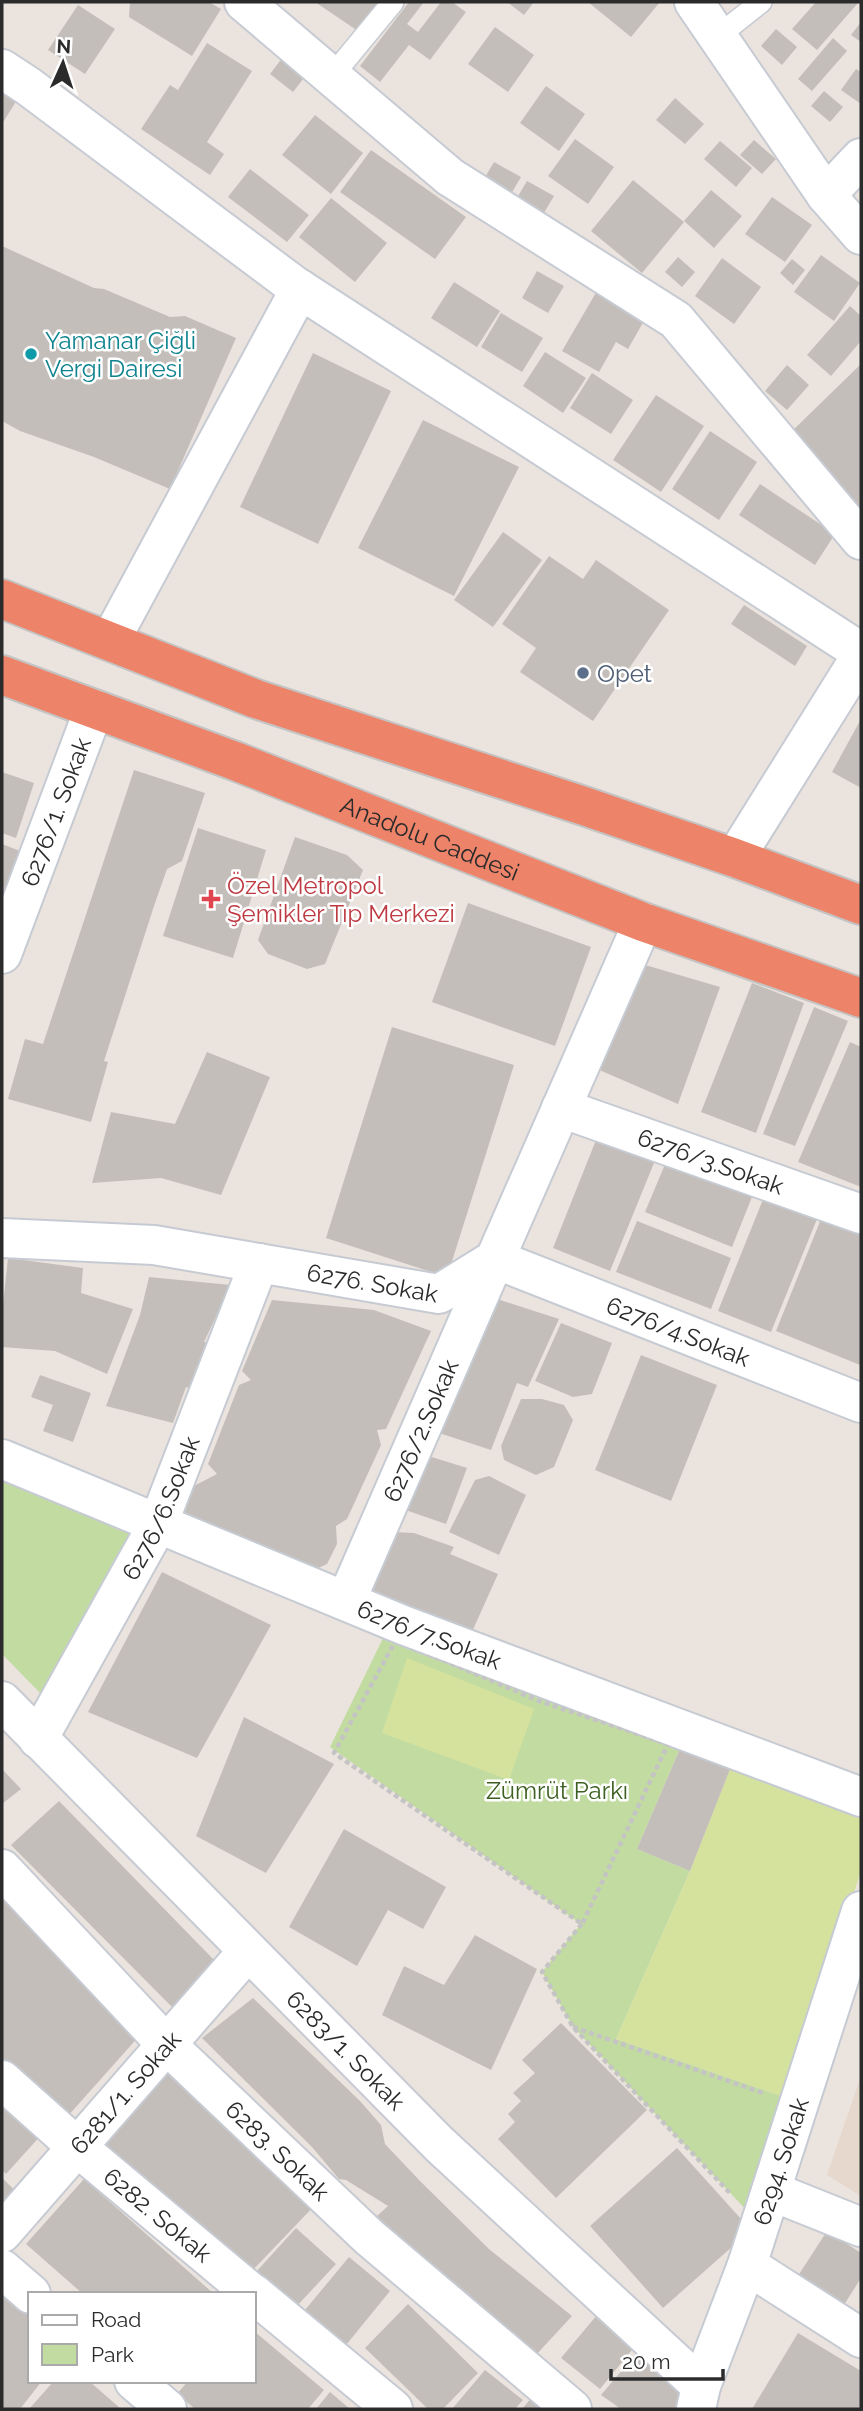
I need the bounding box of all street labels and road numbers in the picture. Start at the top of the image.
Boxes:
street label: 6276/1. Sokak [14,733,97,890]
street label: Anadolu Caddesi [336,790,524,886]
street label: 6276/3.Sokak [634,1122,788,1200]
street label: 6276. Sokak [305,1257,441,1308]
street label: 6276/4.Sokak [602,1290,754,1372]
street label: 6276/2.Sokak [377,1354,464,1506]
street label: 6276/6.Sokak [115,1432,205,1585]
street label: 6276/7.Sokak [353,1593,506,1675]
street label: 6283/1. Sokak [281,1984,412,2116]
street label: 6281/1. Sokak [63,2024,187,2160]
street label: 6283. Sokak [220,2094,336,2206]
street label: 6294. Sokak [746,2094,815,2229]
street label: 6282. Sokak [98,2161,218,2268]

